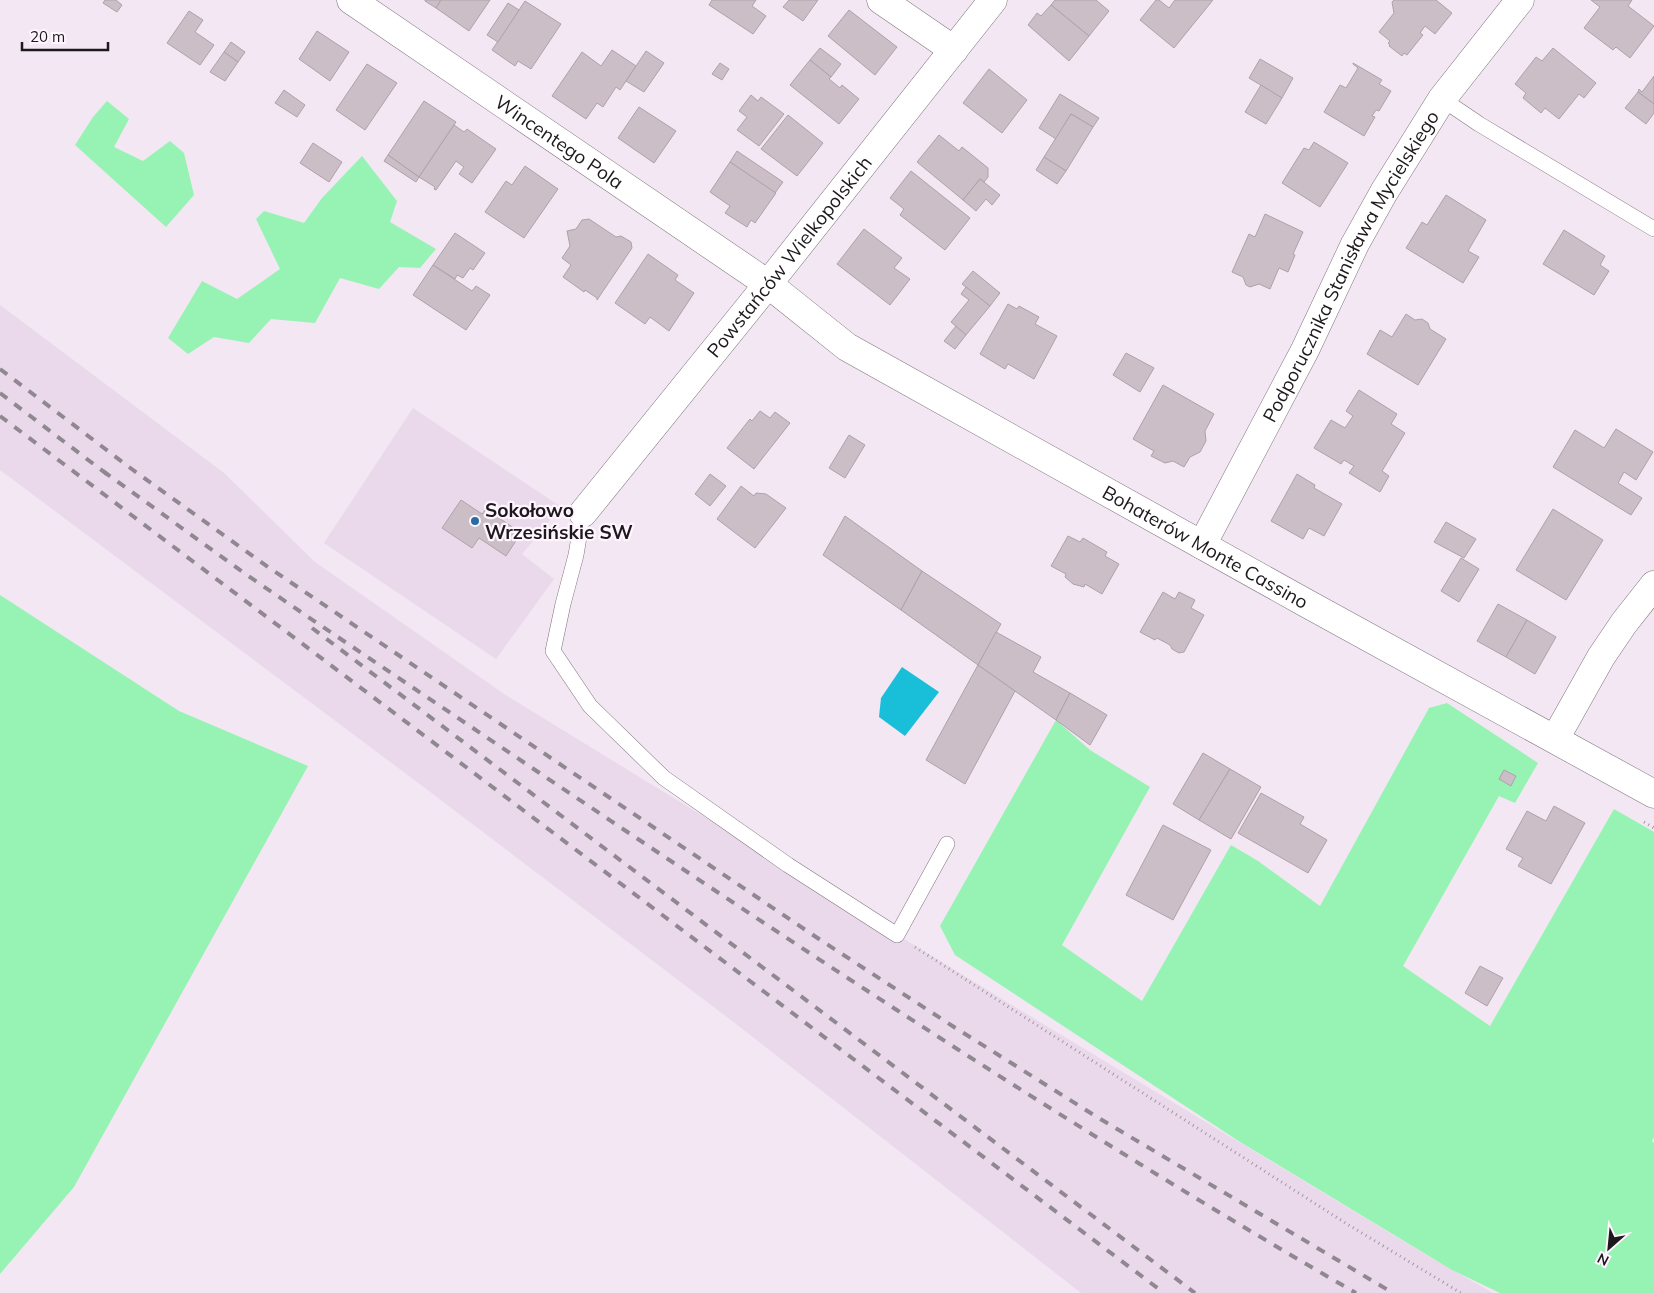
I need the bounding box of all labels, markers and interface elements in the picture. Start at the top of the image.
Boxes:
scale bar [22,20,109,52]
text: 20 m [30,27,65,46]
street label: Wincentego Pola [490,90,628,194]
street label: Podporucznika Stanisława Mycielskiego [1257,106,1444,426]
street label: Powstańców Wielkopolskich [702,151,877,362]
street label: Bohaterów Monte Cassino [1098,480,1313,614]
place label: Sokołowo Wrzesińskie SW [485,498,633,544]
marker: Sokołowo Wrzesińskie SW [469,515,481,527]
north arrow [1584,1223,1634,1273]
text: N [1594,1249,1612,1270]

